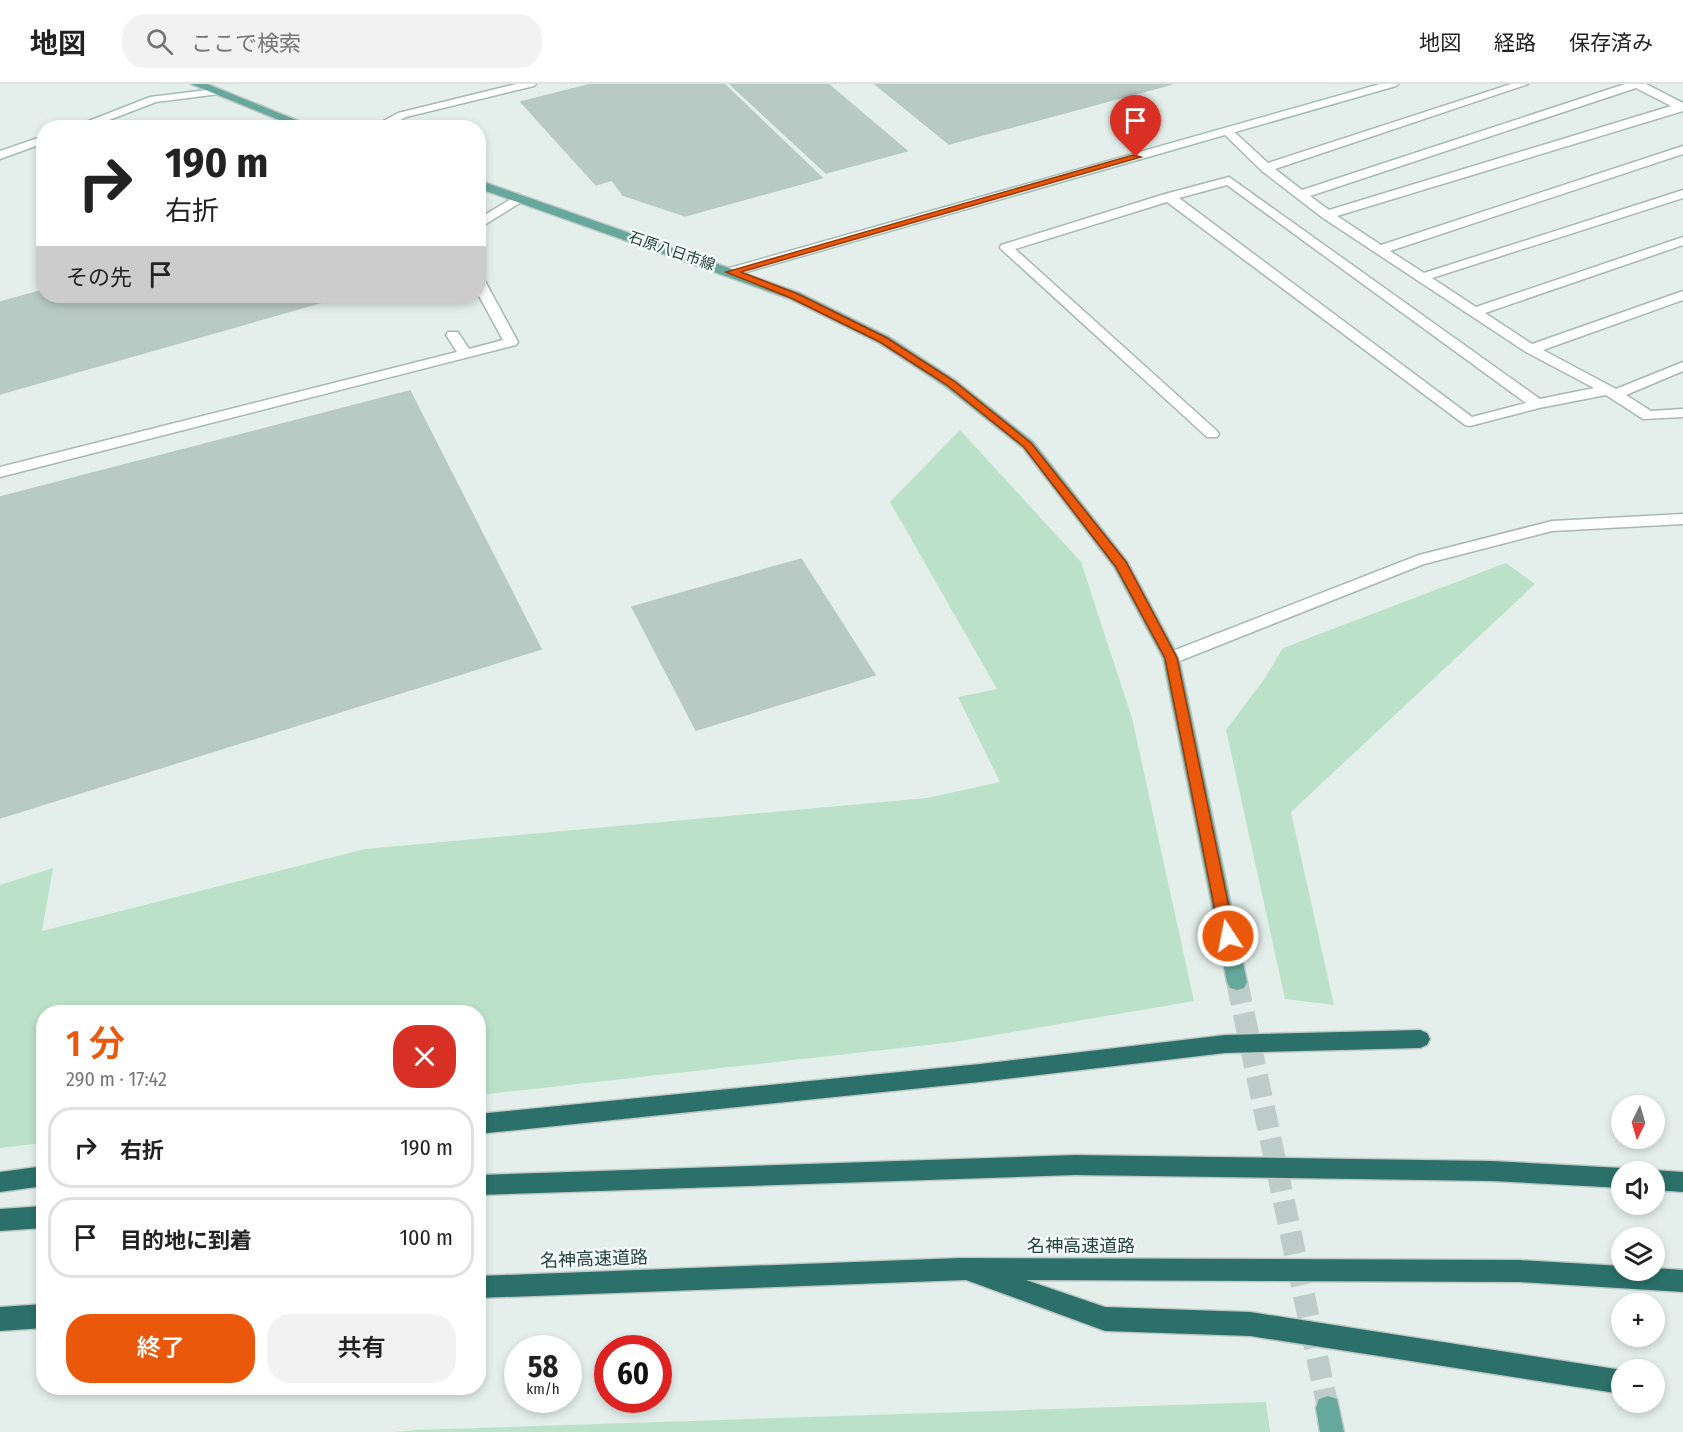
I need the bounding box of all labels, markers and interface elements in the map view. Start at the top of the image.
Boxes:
search box [122,14,542,68]
icon: search [143,25,176,58]
text: 地図 [30,27,86,60]
text: ここで検索 [191,30,301,57]
text: 地図 [1419,30,1461,56]
text: 経路 [1494,30,1536,56]
text: 保存済み [1569,30,1653,56]
pin [1110,95,1161,157]
icon: arrive [1119,104,1152,137]
text: 190 m [165,138,268,188]
icon: right [66,144,144,222]
text: 右折 [165,195,219,227]
street label: 石原八日市線 [627,228,717,274]
icon: arrive [144,258,177,291]
text: その先 [66,264,132,291]
position arrow [1196,904,1260,968]
text: 1 分 [66,1022,125,1066]
button: close [393,1025,456,1088]
text: 290 m · 17:42 [66,1067,167,1091]
north arrow [1611,1095,1665,1149]
map controls [1611,1095,1665,1413]
icon: right [69,1131,102,1164]
text: 190 m [400,1134,453,1161]
text: 右折 [120,1137,164,1164]
button: sound [1611,1161,1665,1215]
icon: arrive [69,1221,102,1254]
text: 100 m [399,1224,453,1251]
text: 目的地に到着 [120,1227,252,1254]
button: layers [1611,1227,1665,1281]
street label: 名神高速道路 [1027,1235,1135,1257]
street label: 名神高速道路 [540,1246,648,1272]
button: + [1611,1293,1665,1347]
button: 終了 [66,1314,255,1383]
button: 共有 [267,1314,456,1383]
speed limit sign: 60 [594,1335,672,1413]
text: 58 [528,1349,558,1385]
button: − [1611,1359,1665,1413]
text: km/h [526,1380,560,1398]

